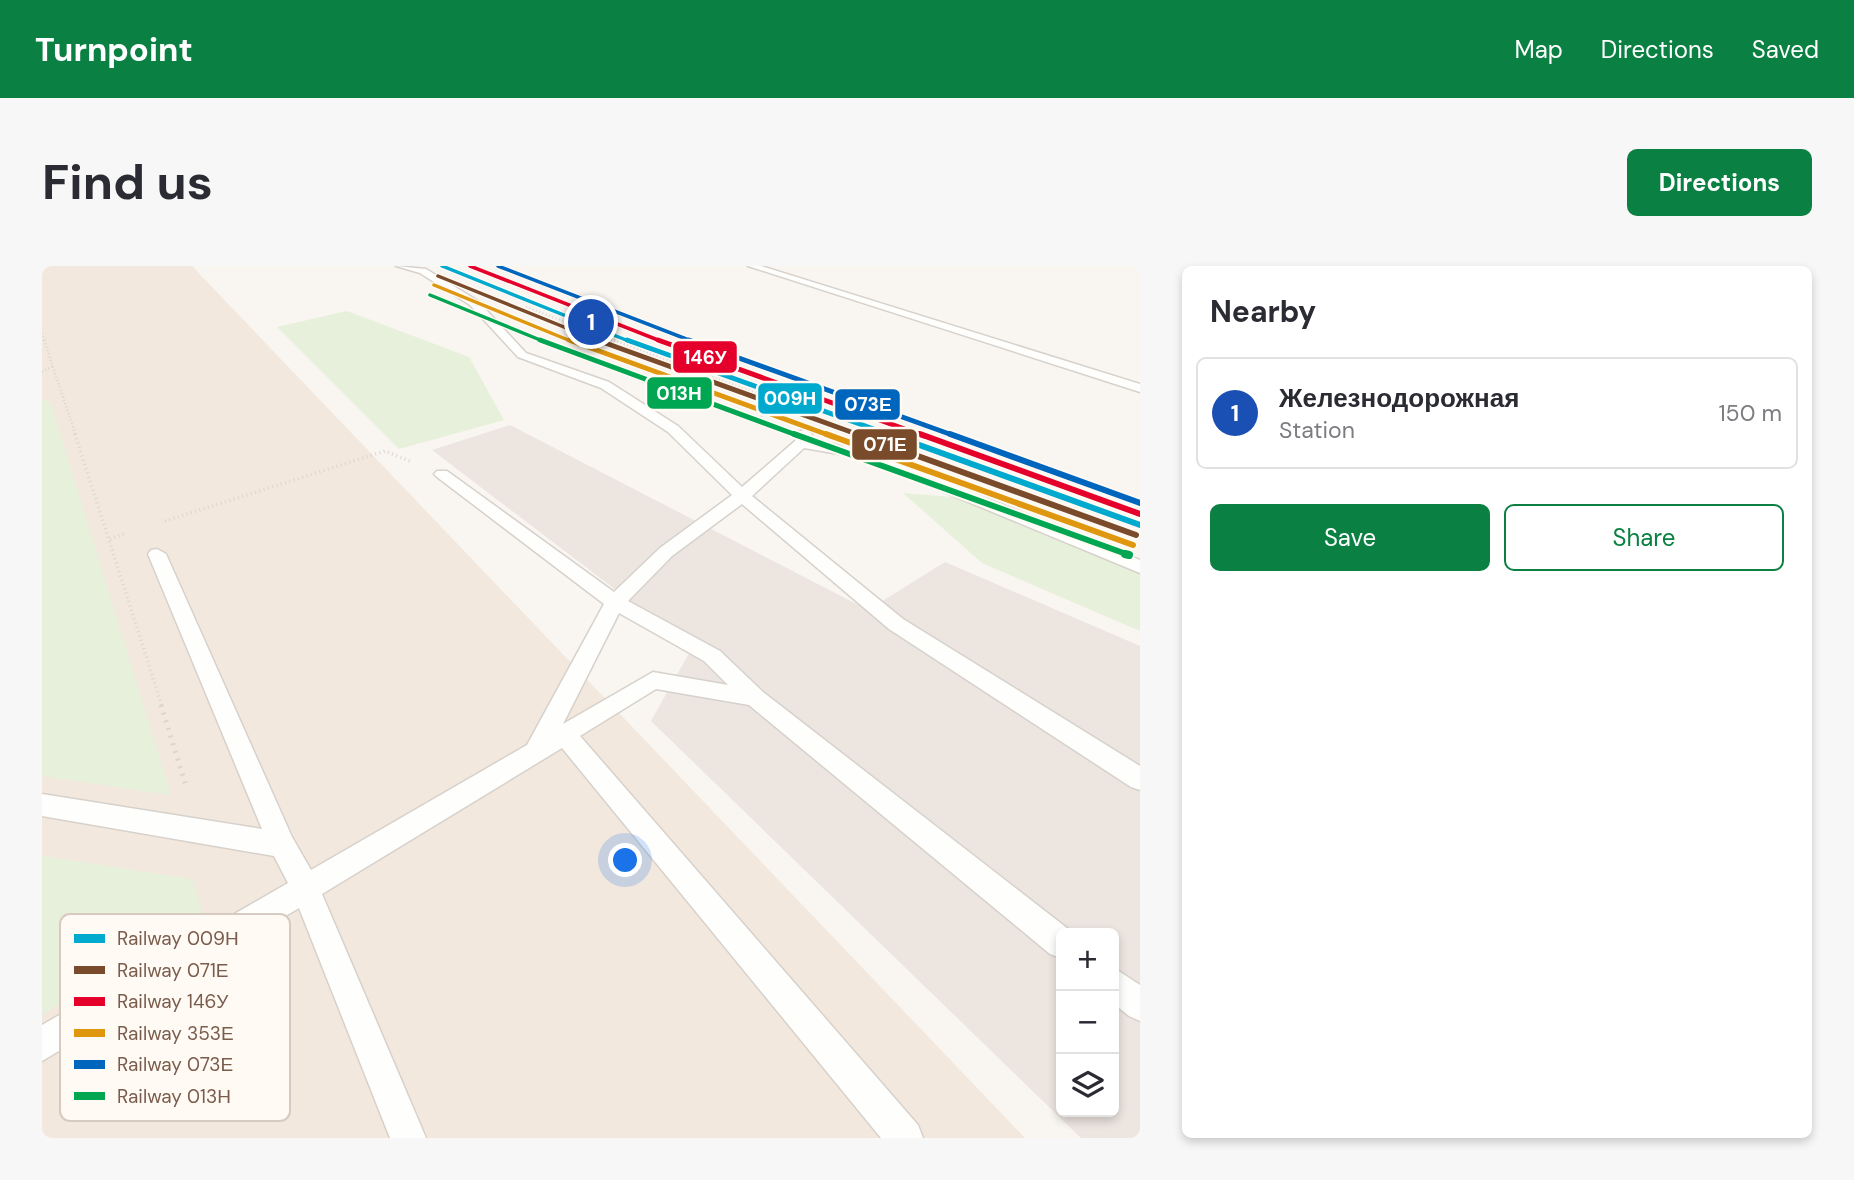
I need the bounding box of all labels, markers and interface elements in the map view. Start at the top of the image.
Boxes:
text: Turnpoint [35,28,193,71]
text: Map [1515,34,1563,65]
text: Directions [1601,34,1714,65]
text: Saved [1752,34,1819,65]
button: Directions [1627,149,1812,216]
text: Find us [42,150,213,214]
text: Nearby [1210,292,1316,331]
pin: 1 [568,296,614,348]
line badge: 146У [672,340,738,374]
text: 146У [683,345,727,370]
line badge: 013Н [646,376,713,410]
text: 013Н [656,381,702,406]
text: Железнодорожная [1279,381,1519,415]
line badge: 009Н [757,382,823,415]
text: 009Н [764,386,816,411]
line badge: 073Е [834,388,901,421]
text: 073Е [844,392,892,417]
text: 1 [1231,398,1239,428]
text: 150 m [1718,398,1782,428]
text: Station [1279,415,1355,445]
line badge: 071Е [851,428,918,461]
text: 071Е [863,432,907,457]
button: Save [1210,504,1490,571]
button: Share [1504,504,1784,571]
your location [608,843,642,877]
legend [60,914,290,1121]
text: Railway 009Н [117,926,239,951]
map controls [1056,928,1119,1117]
button: + [1056,928,1119,991]
text: Railway 071Е [117,958,229,983]
text: Railway 146У [117,989,229,1014]
button: − [1056,991,1119,1054]
text: Railway 353Е [117,1021,234,1046]
text: Railway 073Е [117,1052,233,1077]
button: layers [1056,1054,1119,1117]
text: Railway 013Н [117,1084,231,1109]

